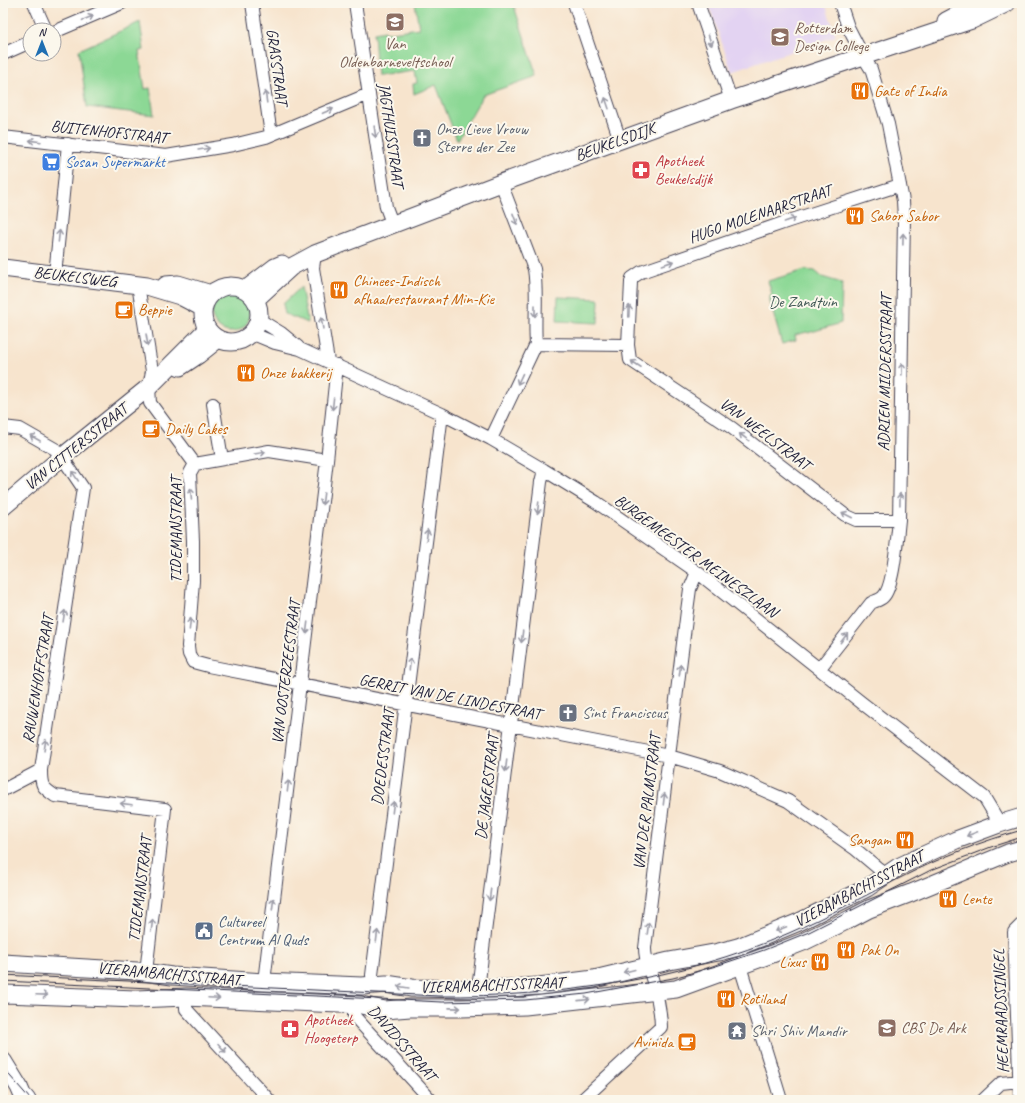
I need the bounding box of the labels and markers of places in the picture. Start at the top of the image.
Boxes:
school or university icon: Van Oldenbarneveltschool [384,11,406,33]
place label: Rotterdam Design College [794,18,870,56]
school or university icon: Rotterdam Design College [769,26,791,48]
place label: Van Oldenbarneveltschool [339,34,454,72]
restaurant icon: Gate of India [849,80,871,102]
place label: Gate of India [874,81,948,101]
place label: Onze Lieve Vrouw Sterre der Zee [436,119,530,157]
church icon: Onze Lieve Vrouw Sterre der Zee [411,127,433,149]
supermarket icon: Sosan Supermarkt [40,151,62,173]
place label: Apotheek Beukelsdijk [655,151,713,189]
place label: Sosan Supermarkt [65,152,167,172]
pharmacy icon: Apotheek Beukelsdijk [630,159,652,181]
restaurant icon: Sabor Sabor [844,205,866,227]
place label: Sabor Sabor [869,206,941,226]
place label: Chinees-Indisch afhaalrestaurant Min-Kie [353,271,496,309]
restaurant icon: Chinees-Indisch afhaalrestaurant Min-Kie [328,279,350,301]
cafe icon: Beppie [113,299,135,321]
place label: Beppie [138,300,174,320]
restaurant icon: Onze bakkerij [235,362,257,384]
place label: Onze bakkerij [260,363,333,383]
cafe icon: Daily Cakes [140,418,162,440]
place label: Daily Cakes [165,419,229,439]
church icon: Sint Franciscus [557,702,579,724]
place label: Sint Franciscus [582,703,669,723]
restaurant icon: Sangam [894,829,916,851]
place label: Sangam [848,830,892,850]
restaurant icon: Lente [937,888,959,910]
place label: Lente [962,889,994,909]
place label: Cultureel Centrum Al Quds [218,912,310,950]
public building icon: Cultureel Centrum Al Quds [193,920,215,942]
restaurant icon: Pak On [835,939,857,961]
place label: Pak On [860,940,899,960]
restaurant icon: Lixus [809,951,831,973]
place label: Lixus [779,952,808,972]
restaurant icon: Rotiland [715,988,737,1010]
place label: Rotiland [740,989,788,1009]
place label: Apotheek Hoogeterp [304,1010,358,1048]
school or university icon: CBS De Ark [876,1017,898,1039]
pharmacy icon: Apotheek Hoogeterp [279,1018,301,1040]
place label: CBS De Ark [901,1018,967,1038]
temple icon: Shri Shiv Mandir [726,1020,748,1042]
place label: Shri Shiv Mandir [751,1021,849,1041]
cafe icon: Avinida [676,1031,698,1053]
place label: Avinida [634,1032,674,1052]

